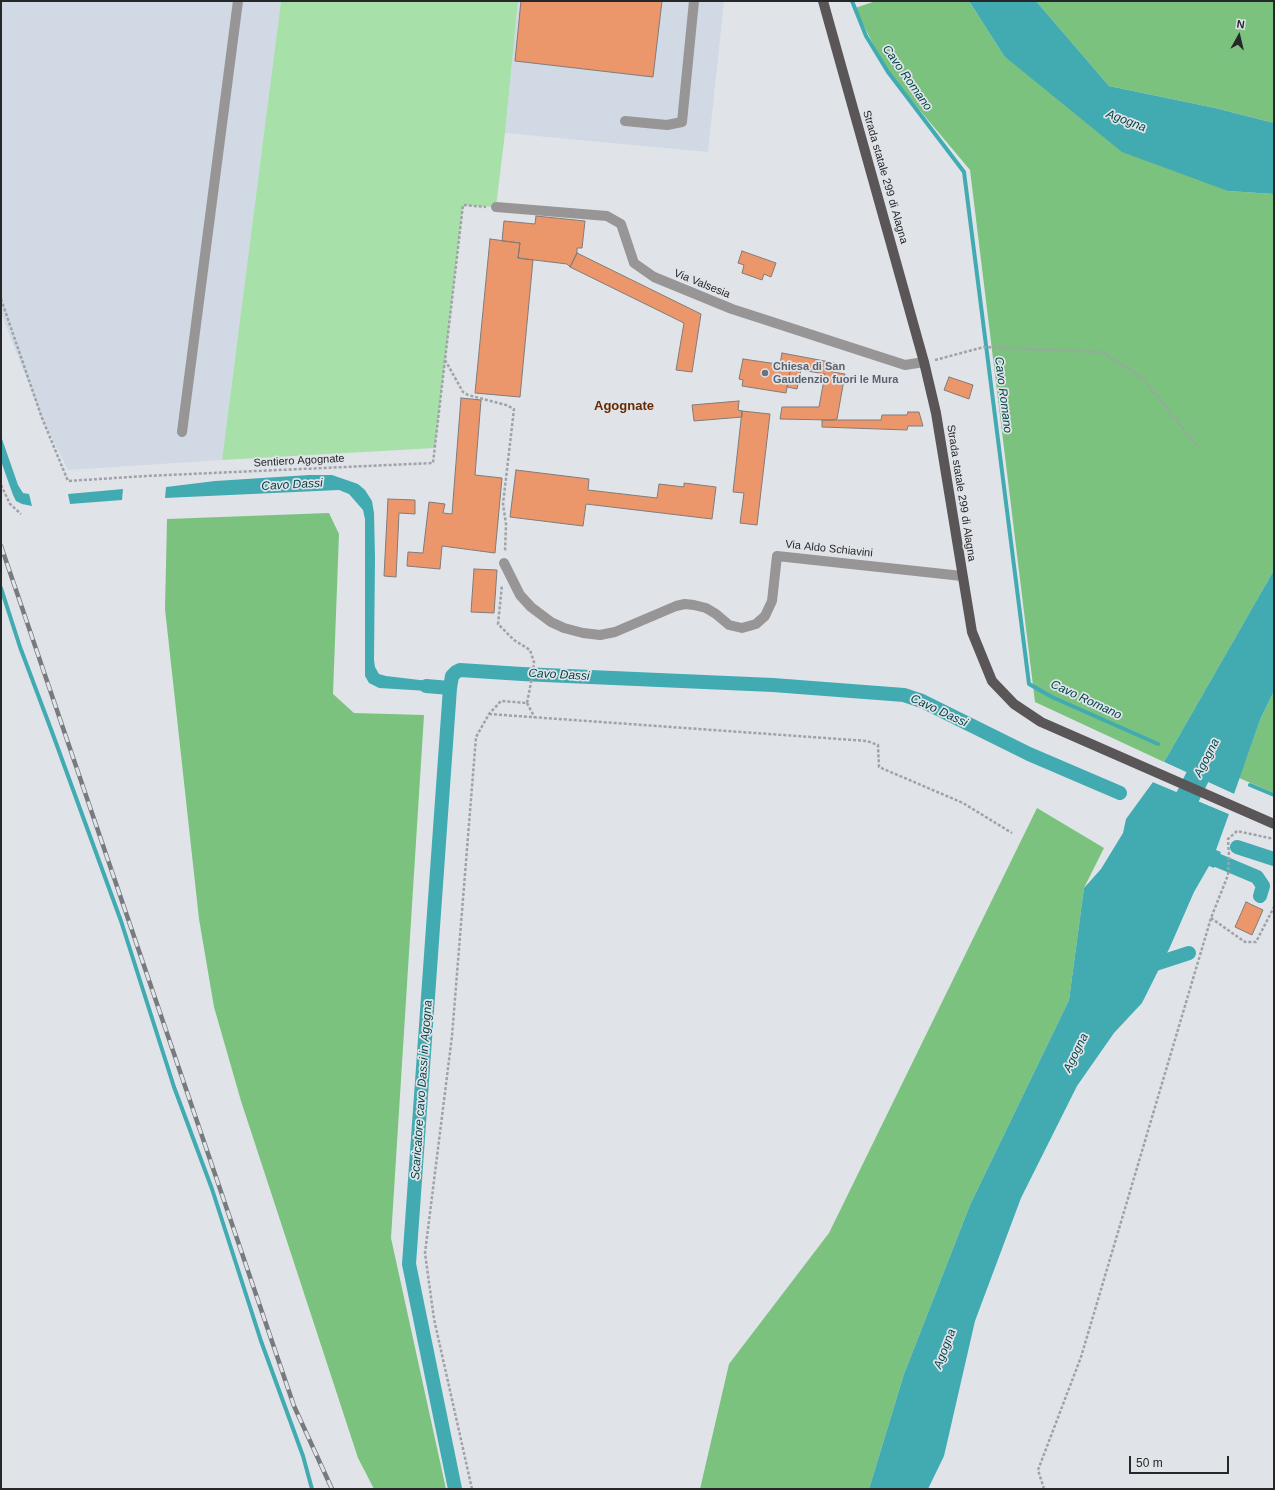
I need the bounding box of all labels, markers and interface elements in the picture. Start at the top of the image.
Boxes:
north arrow [1219,16,1259,56]
text: N [1236,18,1245,31]
water label: Cavo Romano [879,42,935,114]
water label: Agogna [1104,107,1148,135]
street label: Strada statale 299 di Alagna [860,109,910,245]
street label: Via Valsesia [672,267,732,301]
water label: Cavo Romano [991,356,1015,434]
place label: Chiesa di San Gaudenzio fuori le Mura [773,360,898,386]
marker: Chiesa di San Gaudenzio fuori le Mura [760,368,770,378]
district label: Agognate [594,398,654,414]
street label: Strada statale 299 di Alagna [944,424,978,562]
street label: Sentiero Agognate [253,452,345,470]
water label: Cavo Dassi [261,476,323,494]
street label: Via Aldo Schiavini [785,538,873,560]
water label: Cavo Dassi [528,666,590,684]
water label: Cavo Romano [1048,677,1124,723]
water label: Cavo Dassi [908,692,970,730]
water label: Agogna [1191,736,1223,780]
water label: Scaricatore cavo Dassi in Agogna [409,1000,435,1180]
water label: Agogna [1060,1031,1092,1075]
water label: Agogna [931,1327,959,1371]
scale bar [1131,1448,1231,1474]
text: 50 m [1136,1456,1163,1470]

